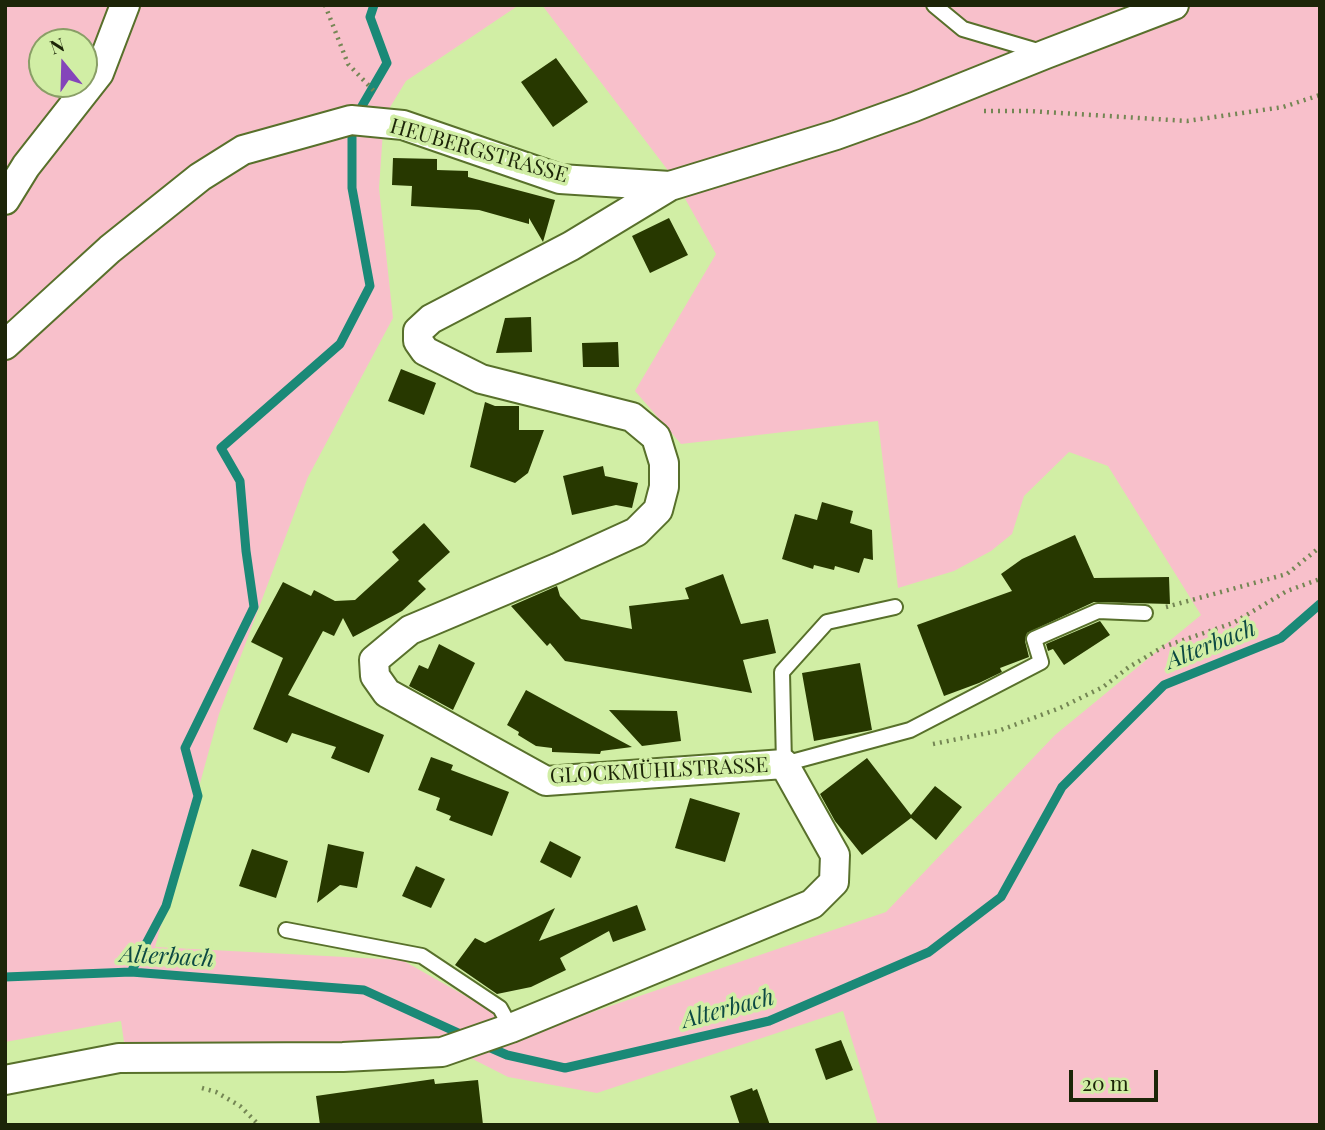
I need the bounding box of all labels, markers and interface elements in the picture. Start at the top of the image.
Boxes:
north arrow [28,28,98,98]
text: N [46,31,68,60]
street label: HEUBERGSTRASSE [387,114,571,188]
water label: Alterbach [1162,615,1260,675]
street label: GLOCKMÜHLSTRASSE [549,753,769,789]
water label: Alterbach [119,941,215,973]
water label: Alterbach [679,983,777,1035]
scale bar [1073,1056,1162,1100]
text: 20 m [1082,1068,1129,1096]

